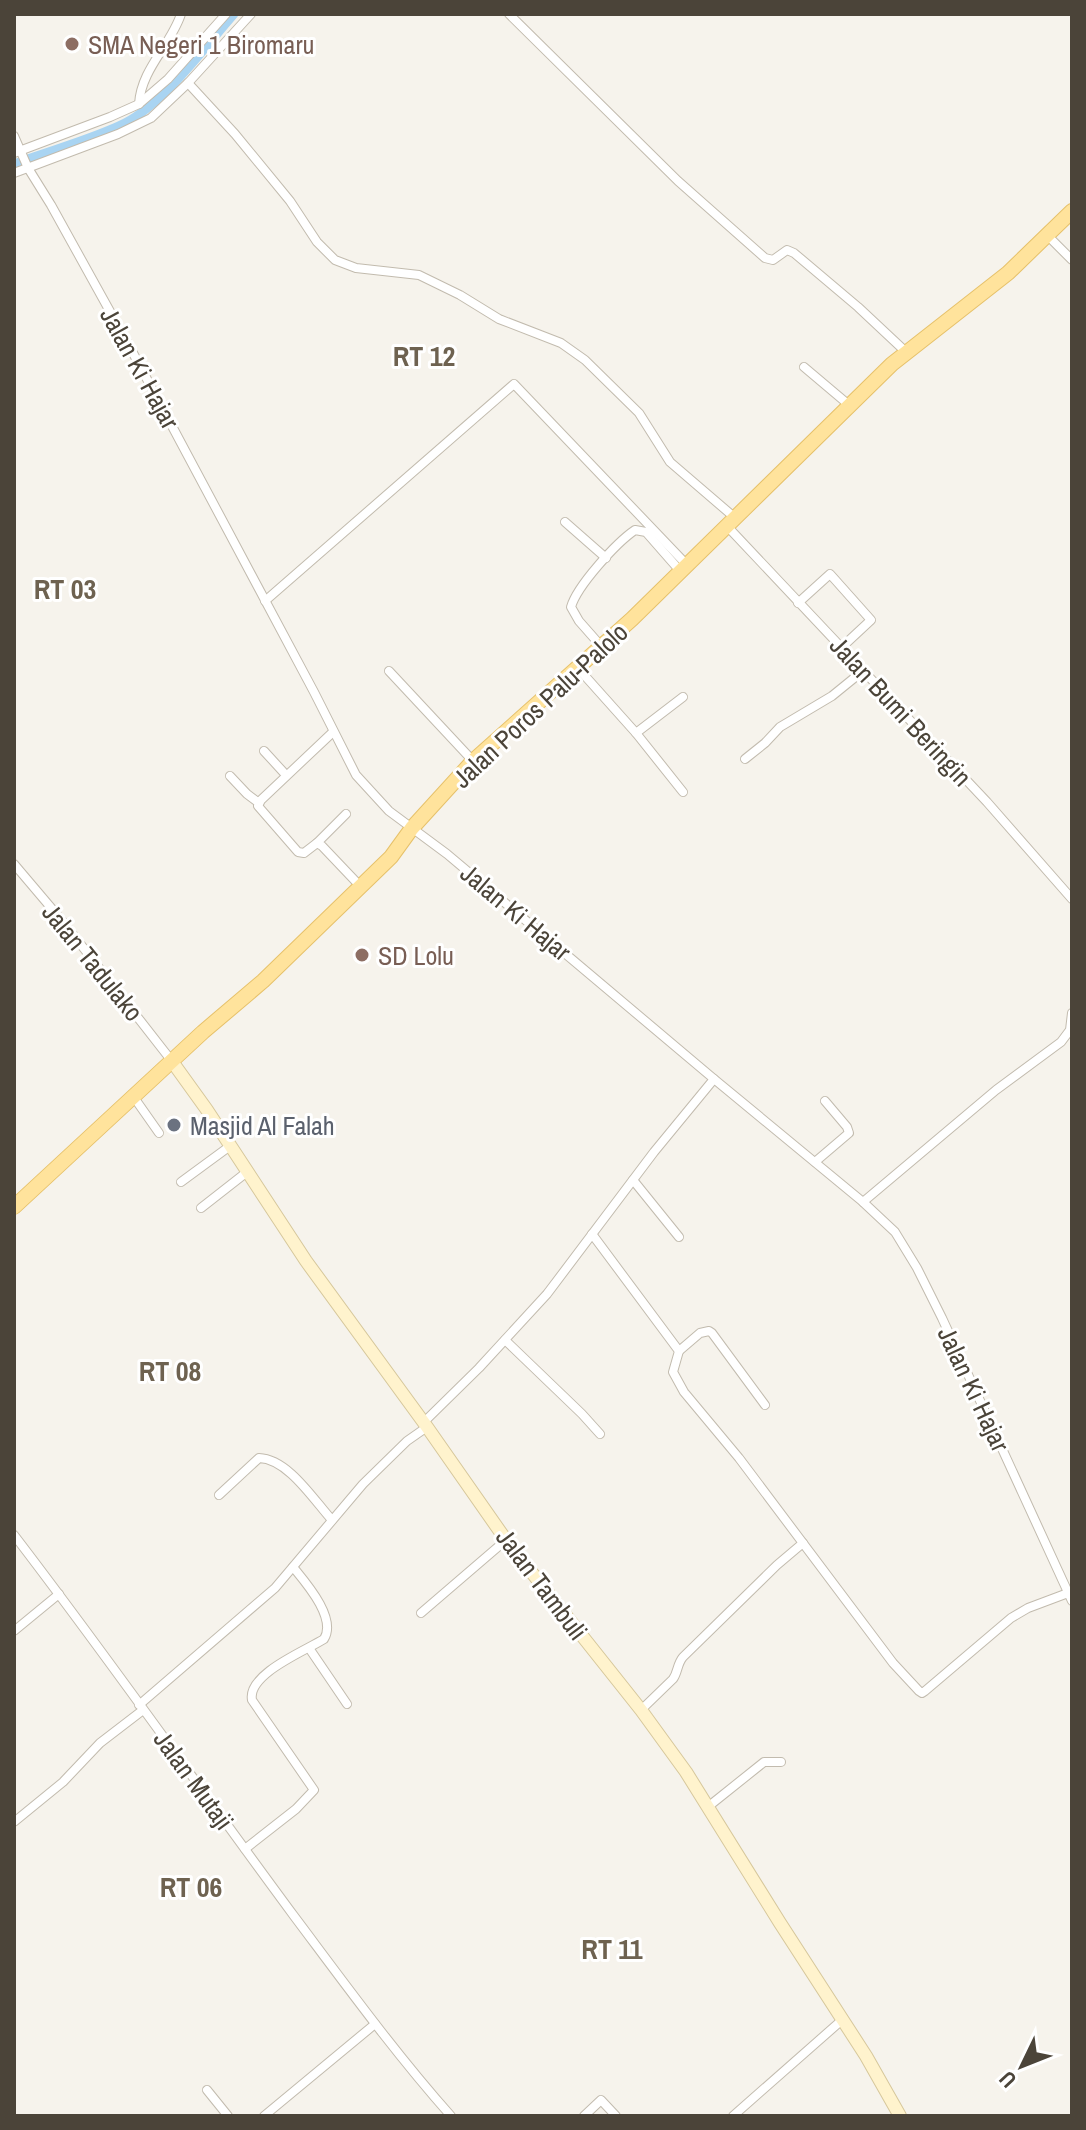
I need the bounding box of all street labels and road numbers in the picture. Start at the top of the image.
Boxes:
street label: Jalan Ki Hajar [92,301,188,435]
street label: Jalan Poros Palu-Palolo [445,615,635,795]
street label: Jalan Bumi Beringin [822,628,980,794]
street label: Jalan Ki Hajar [453,856,579,968]
street label: Jalan Tadulako [35,896,151,1028]
street label: Jalan Ki Hajar [930,1321,1018,1457]
street label: Jalan Tambuli [488,1521,596,1647]
street label: Jalan Mutaji [146,1723,242,1837]

